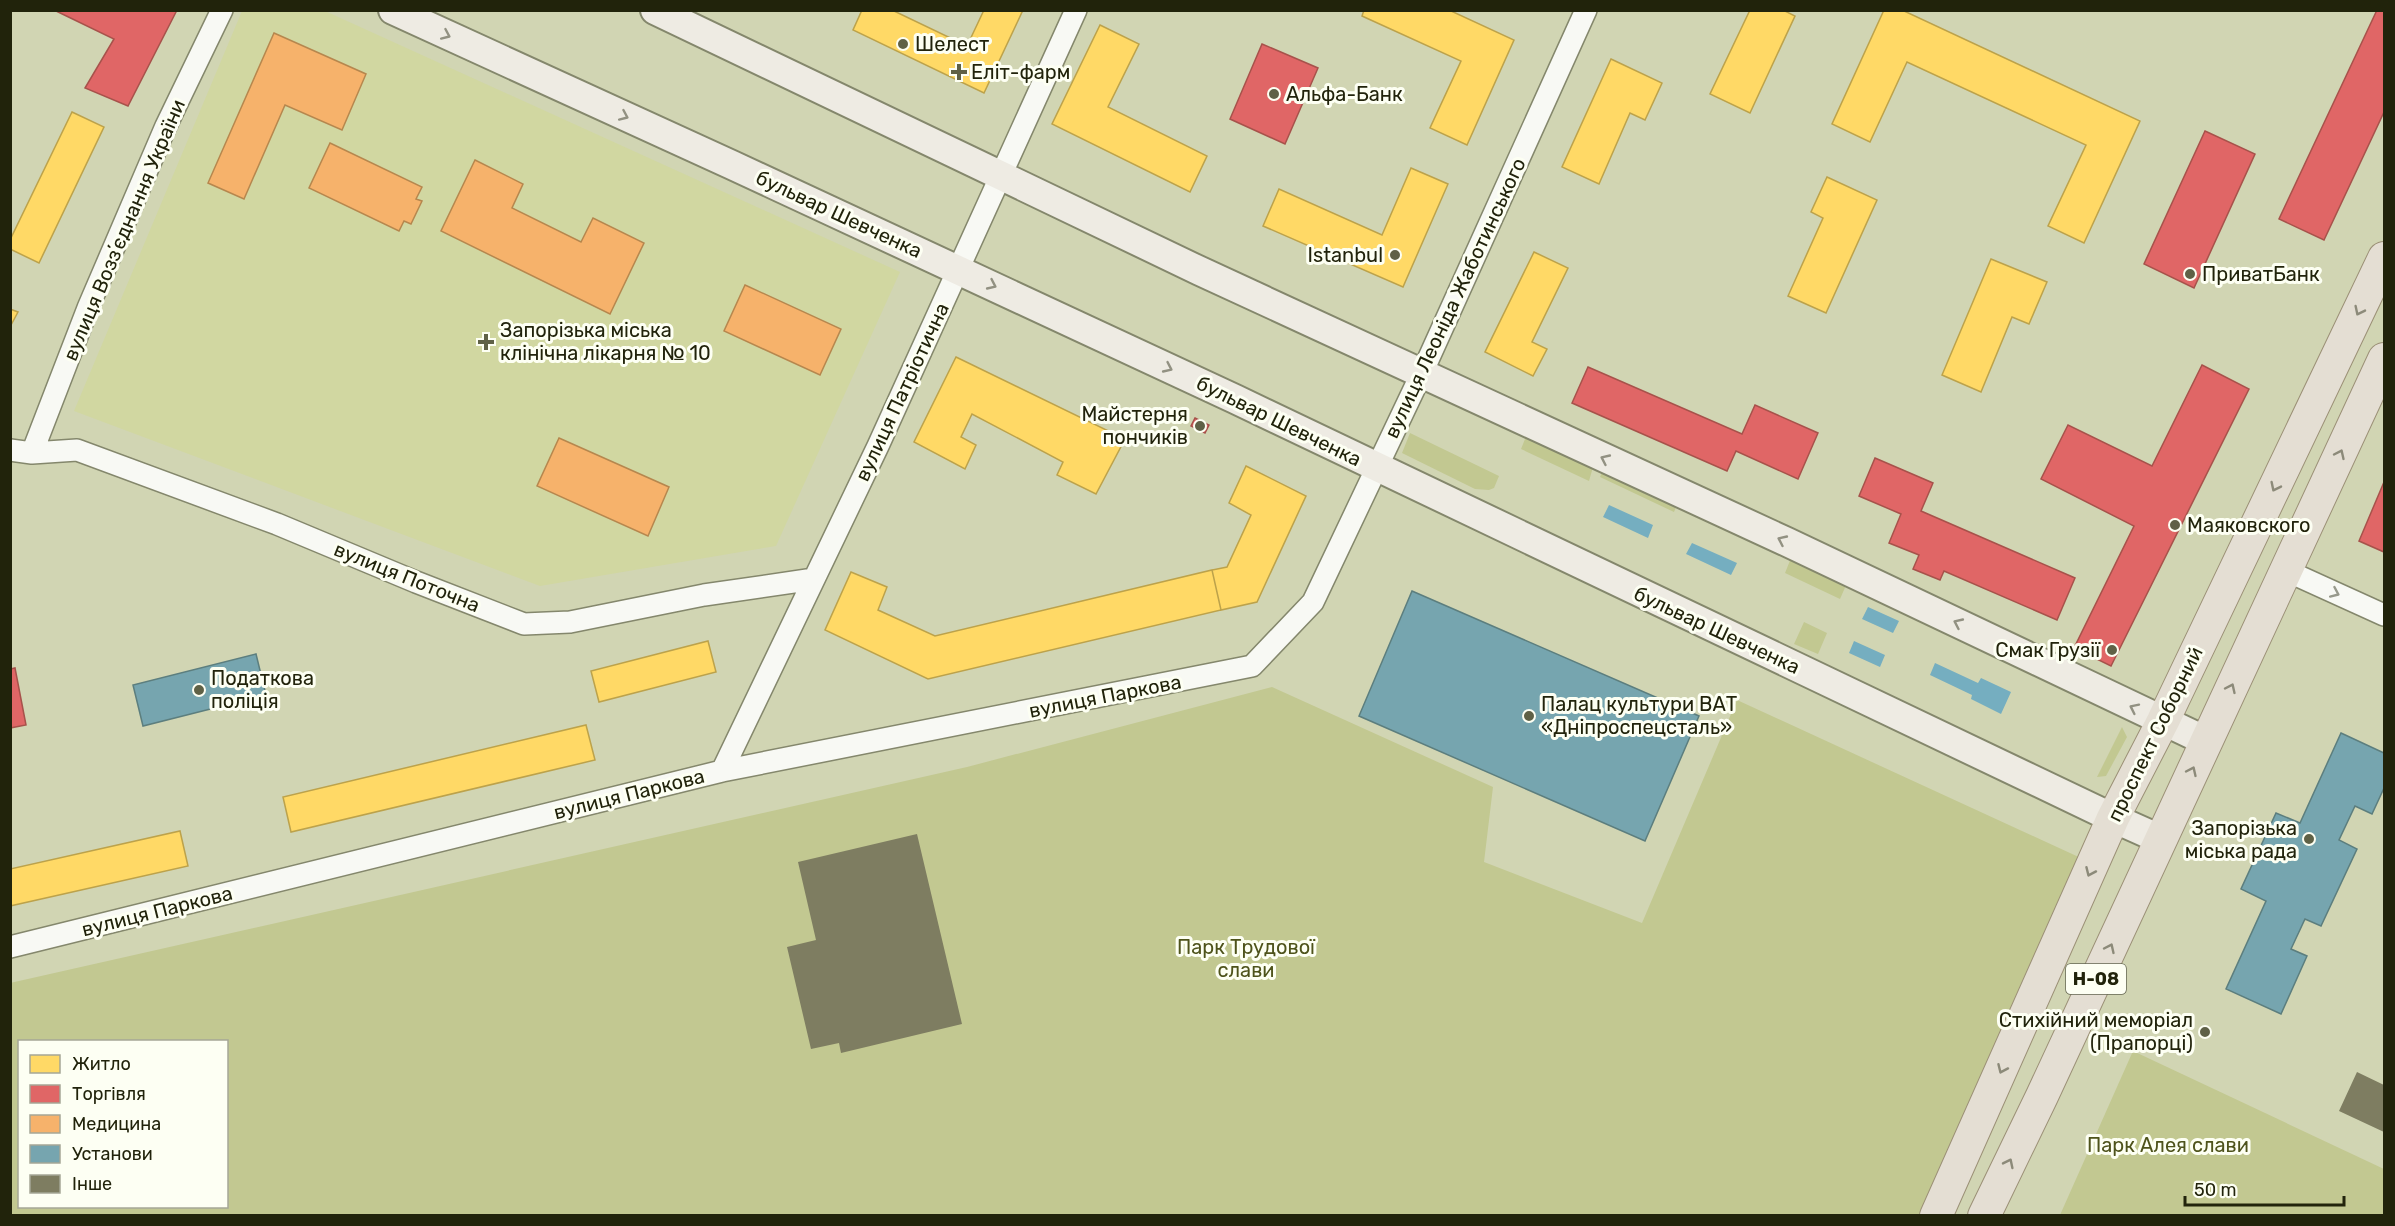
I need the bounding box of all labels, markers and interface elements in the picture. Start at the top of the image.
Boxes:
one-way arrow [440,27,451,39]
place label: Шелест [915,32,989,56]
marker: Шелест [896,37,910,51]
place label: Еліт-фарм [971,60,1070,84]
marker: Еліт-фарм [952,65,966,79]
place label: Альфа-Банк [1286,82,1403,106]
marker: Альфа-Банк [1267,87,1281,101]
street label: вулиця Воззʼєднання України [58,96,190,364]
one-way arrow [617,108,628,120]
street label: вулиця Леоніда Жаботинського [1379,154,1531,442]
street label: бульвар Шевченка [752,165,926,263]
place label: Istanbul [1308,243,1383,267]
marker: Istanbul [1388,248,1402,262]
place label: ПриватБанк [2202,262,2320,286]
marker: ПриватБанк [2183,267,2197,281]
one-way arrow [985,277,996,289]
street label: вулиця Патріотична [850,299,954,485]
one-way arrow [2355,304,2367,315]
place label: Запорізька міська клінічна лікарня № 10 [500,318,711,365]
marker: Запорізька міська клінічна лікарня № 10 [477,333,495,351]
one-way arrow [1162,360,1173,372]
street label: бульвар Шевченка [1193,371,1365,471]
place label: Майстерня пончиків [1081,402,1188,449]
marker: Майстерня пончиків [1193,419,1207,433]
one-way arrow [2333,449,2345,460]
one-way arrow [1600,454,1611,466]
one-way arrow [2271,480,2283,491]
place label: Маяковского [2187,513,2310,537]
marker: Маяковского [2168,518,2182,532]
one-way arrow [1777,535,1788,547]
street label: вулиця Поточна [331,537,483,617]
street label: бульвар Шевченка [1630,581,1804,679]
one-way arrow [2328,586,2339,598]
one-way arrow [1953,619,1964,631]
place label: Смак Грузії [1995,638,2101,662]
street label: проспект Соборний [2102,643,2208,825]
marker: Смак Грузії [2105,643,2119,657]
place label: Податкова поліція [211,666,314,713]
street label: вулиця Паркова [1027,669,1183,723]
marker: Податкова поліція [192,683,206,697]
one-way arrow [2223,683,2235,694]
place label: Палац культури ВАТ «Дніпроспецсталь» [1541,692,1738,739]
one-way arrow [2129,703,2140,715]
marker: Палац культури ВАТ «Дніпроспецсталь» [1522,709,1536,723]
street label: вулиця Паркова [551,764,707,824]
one-way arrow [2184,767,2196,778]
place label: Запорізька міська рада [2185,816,2297,863]
marker: Запорізька міська рада [2302,832,2316,846]
one-way arrow [2085,866,2097,877]
street label: вулиця Паркова [79,881,235,941]
park label: Парк Трудової слави [1177,935,1316,982]
one-way arrow [2103,944,2115,955]
road number: Н-08 [2066,964,2126,994]
place label: Стихійний меморіал (Прапорці) [1999,1008,2193,1055]
marker: Стихійний меморіал (Прапорці) [2198,1025,2212,1039]
legend [18,1040,228,1208]
text: Житло [72,1053,131,1075]
one-way arrow [1997,1063,2009,1074]
text: Торгівля [72,1083,146,1105]
text: Медицина [72,1113,161,1135]
park label: Парк Алея слави [2087,1133,2249,1157]
text: Установи [72,1143,153,1165]
one-way arrow [2002,1158,2014,1169]
scale bar [2185,1169,2344,1207]
text: Інше [72,1173,112,1195]
text: 50 m [2194,1179,2237,1201]

